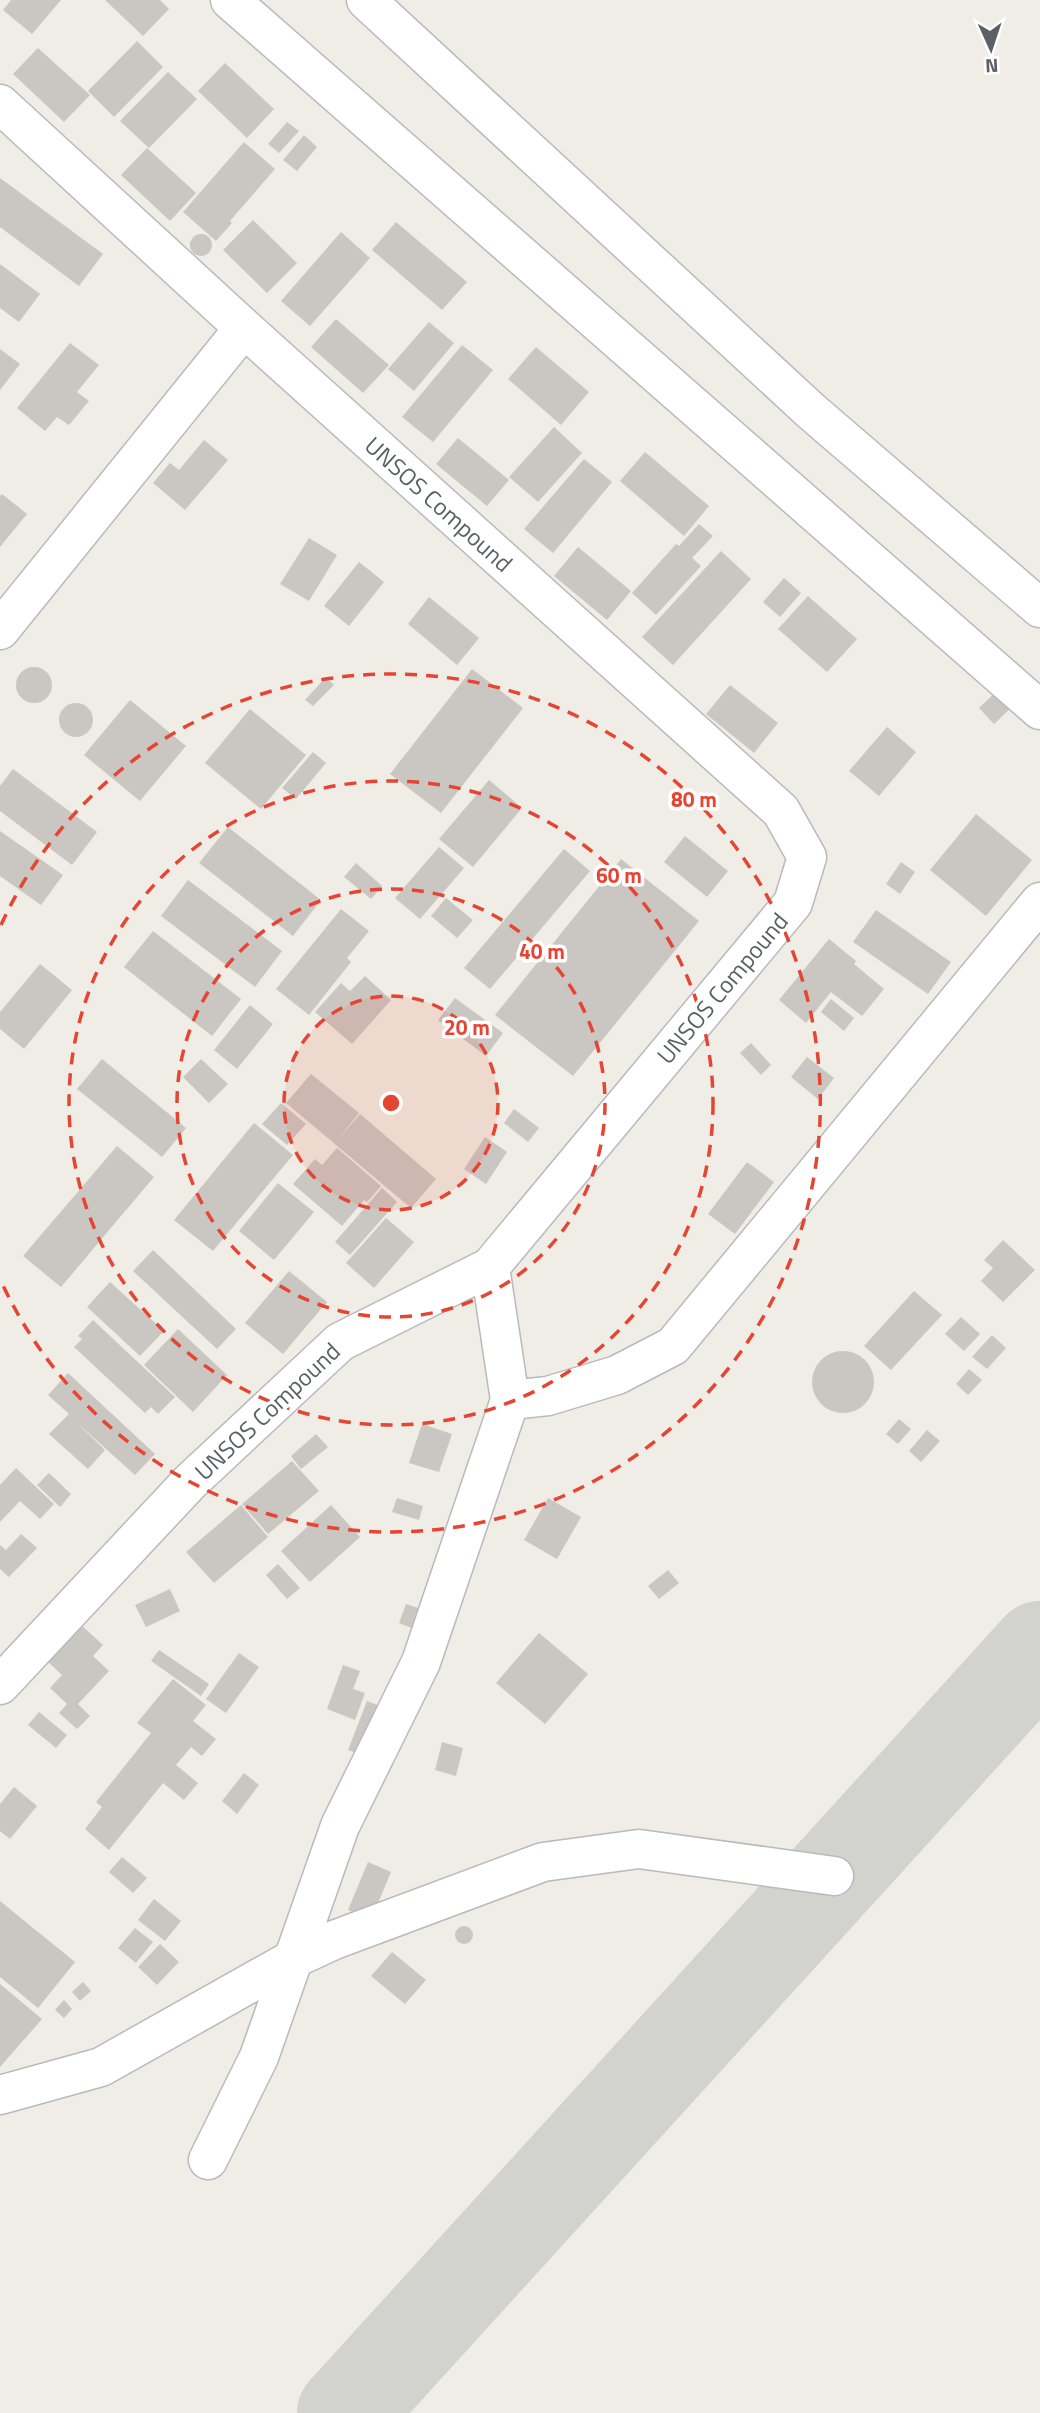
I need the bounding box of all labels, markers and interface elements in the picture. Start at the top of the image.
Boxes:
north arrow [956,14,1026,84]
text: N [985,52,999,81]
street label: UNSOS Compound [357,428,521,580]
text: 80 m [671,783,717,815]
text: 60 m [596,859,642,891]
street label: UNSOS Compound [648,904,796,1072]
text: 40 m [519,935,565,967]
text: 20 m [444,1011,490,1043]
centre of rings [379,1091,403,1115]
street label: UNSOS Compound [186,1334,348,1488]

